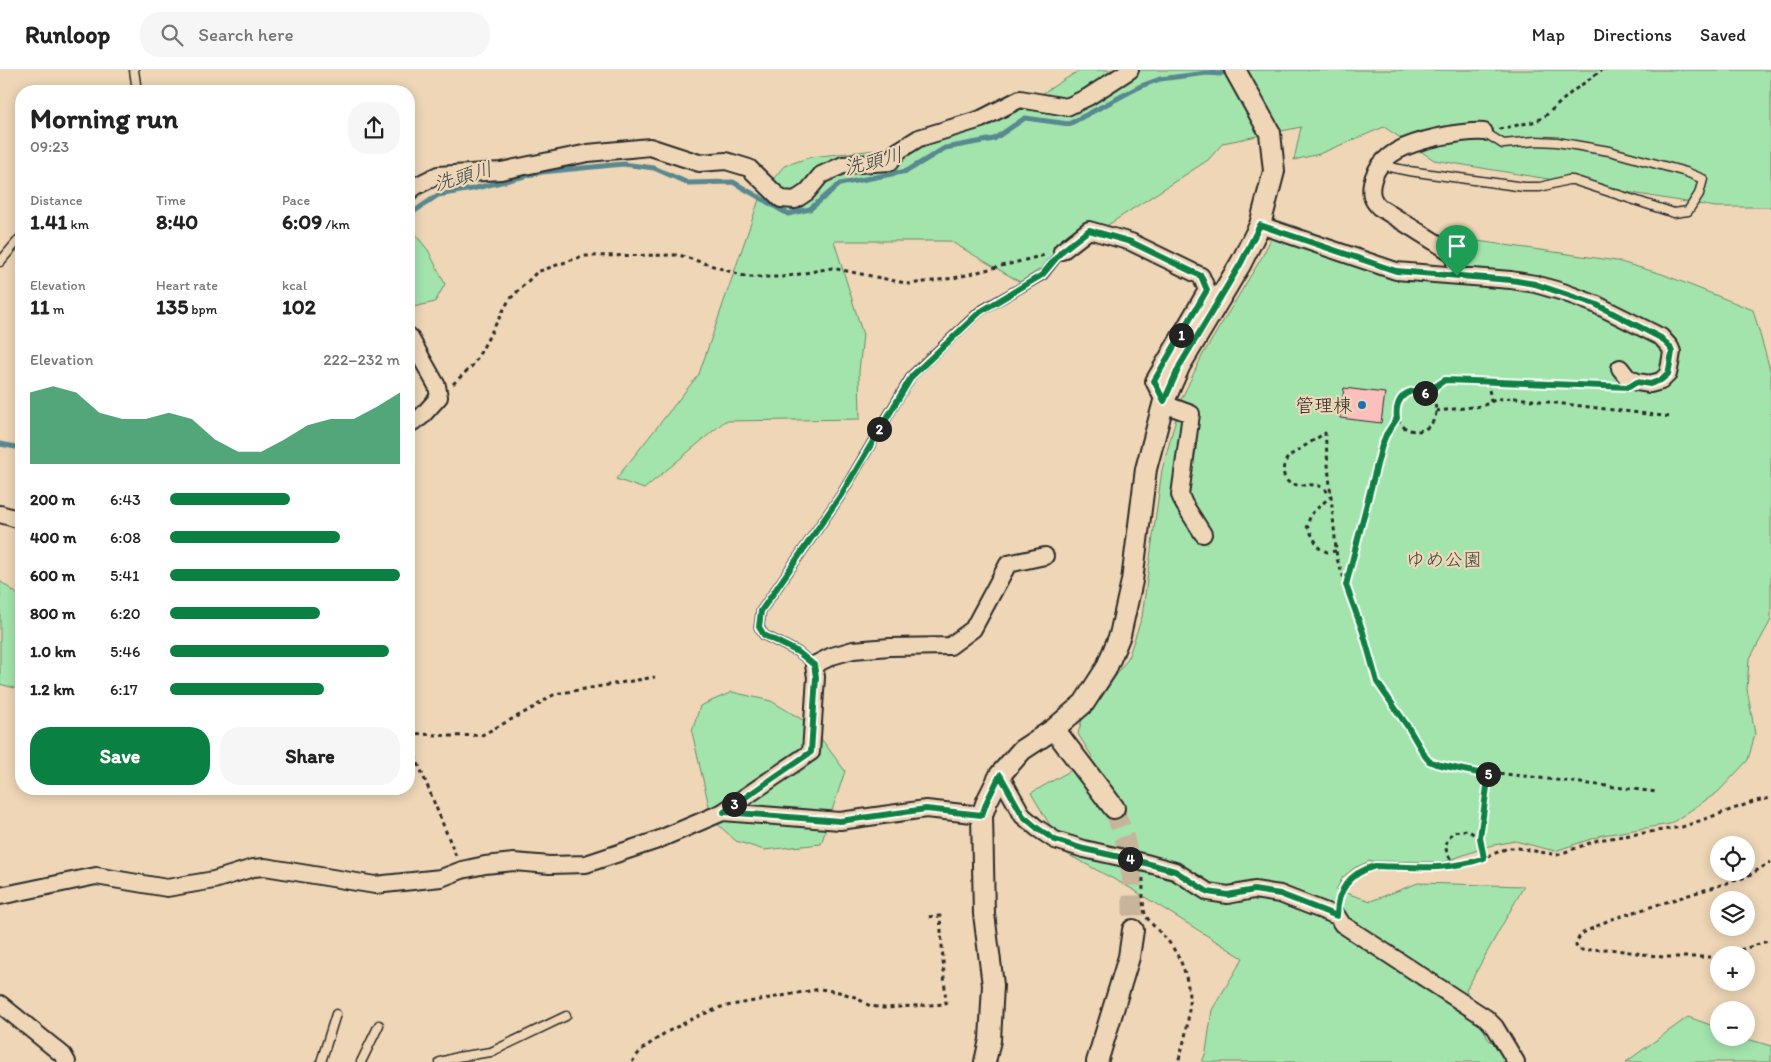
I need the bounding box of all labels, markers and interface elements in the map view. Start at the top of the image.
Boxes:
search box [140,12,490,57]
text: Runloop [25,20,110,49]
icon: search [158,21,186,49]
text: Search here [198,23,293,46]
text: Map [1532,24,1565,46]
text: Directions [1593,24,1672,46]
text: Saved [1700,24,1746,46]
text: Morning run [30,101,178,135]
button: share [348,102,400,154]
text: 09:23 [30,137,69,156]
water label: 洗頭川 [841,142,905,180]
water label: 洗頭川 [431,156,495,196]
text: Distance [30,192,82,209]
text: Time [156,192,186,209]
text: Pace [282,192,310,209]
text: 1.41 [30,209,67,234]
text: 8:40 [156,209,198,234]
text: 6:09 [282,209,322,234]
text: km [67,216,89,233]
text: /km [322,216,350,233]
pin [1436,225,1478,276]
icon: arrive [1443,232,1471,260]
text: Elevation [30,277,86,294]
text: Heart rate [156,277,218,294]
text: kcal [282,277,307,294]
text: 11 [30,294,50,319]
text: 135 [156,294,188,319]
text: 102 [282,294,316,319]
text: m [50,301,64,318]
text: bpm [188,301,217,318]
pin: 1 [1168,322,1194,348]
text: 1 [1178,327,1185,344]
text: Elevation [30,350,94,369]
text: 222–232 m [323,350,400,369]
pin: 6 [1412,380,1438,406]
text: 6 [1422,385,1429,402]
place label: 管理棟 [1295,394,1352,417]
marker: 管理棟 [1356,399,1368,411]
pin: 2 [866,416,892,442]
text: 2 [876,421,883,438]
text: 200 m [30,490,75,509]
text: 6:43 [110,490,141,509]
text: 400 m [30,528,76,547]
text: 6:08 [110,528,141,547]
park label: ゆめ公園 [1406,548,1482,571]
text: 600 m [30,566,75,585]
text: 5:41 [110,566,139,585]
text: 800 m [30,604,76,623]
text: 6:20 [110,604,141,623]
text: 1.0 km [30,642,76,661]
text: 5:46 [110,642,140,661]
text: 1.2 km [30,680,75,699]
text: 6:17 [110,680,138,699]
button: Save [30,727,210,785]
button: Share [220,727,400,785]
pin: 5 [1476,762,1500,786]
text: 5 [1485,766,1492,783]
pin: 3 [722,792,746,816]
text: 3 [731,796,738,813]
map controls [1710,836,1755,1046]
button: locate [1710,836,1755,881]
pin: 4 [1118,846,1142,872]
text: 4 [1126,851,1135,868]
button: layers [1710,891,1755,936]
button: + [1710,946,1755,991]
button: − [1710,1001,1755,1046]

